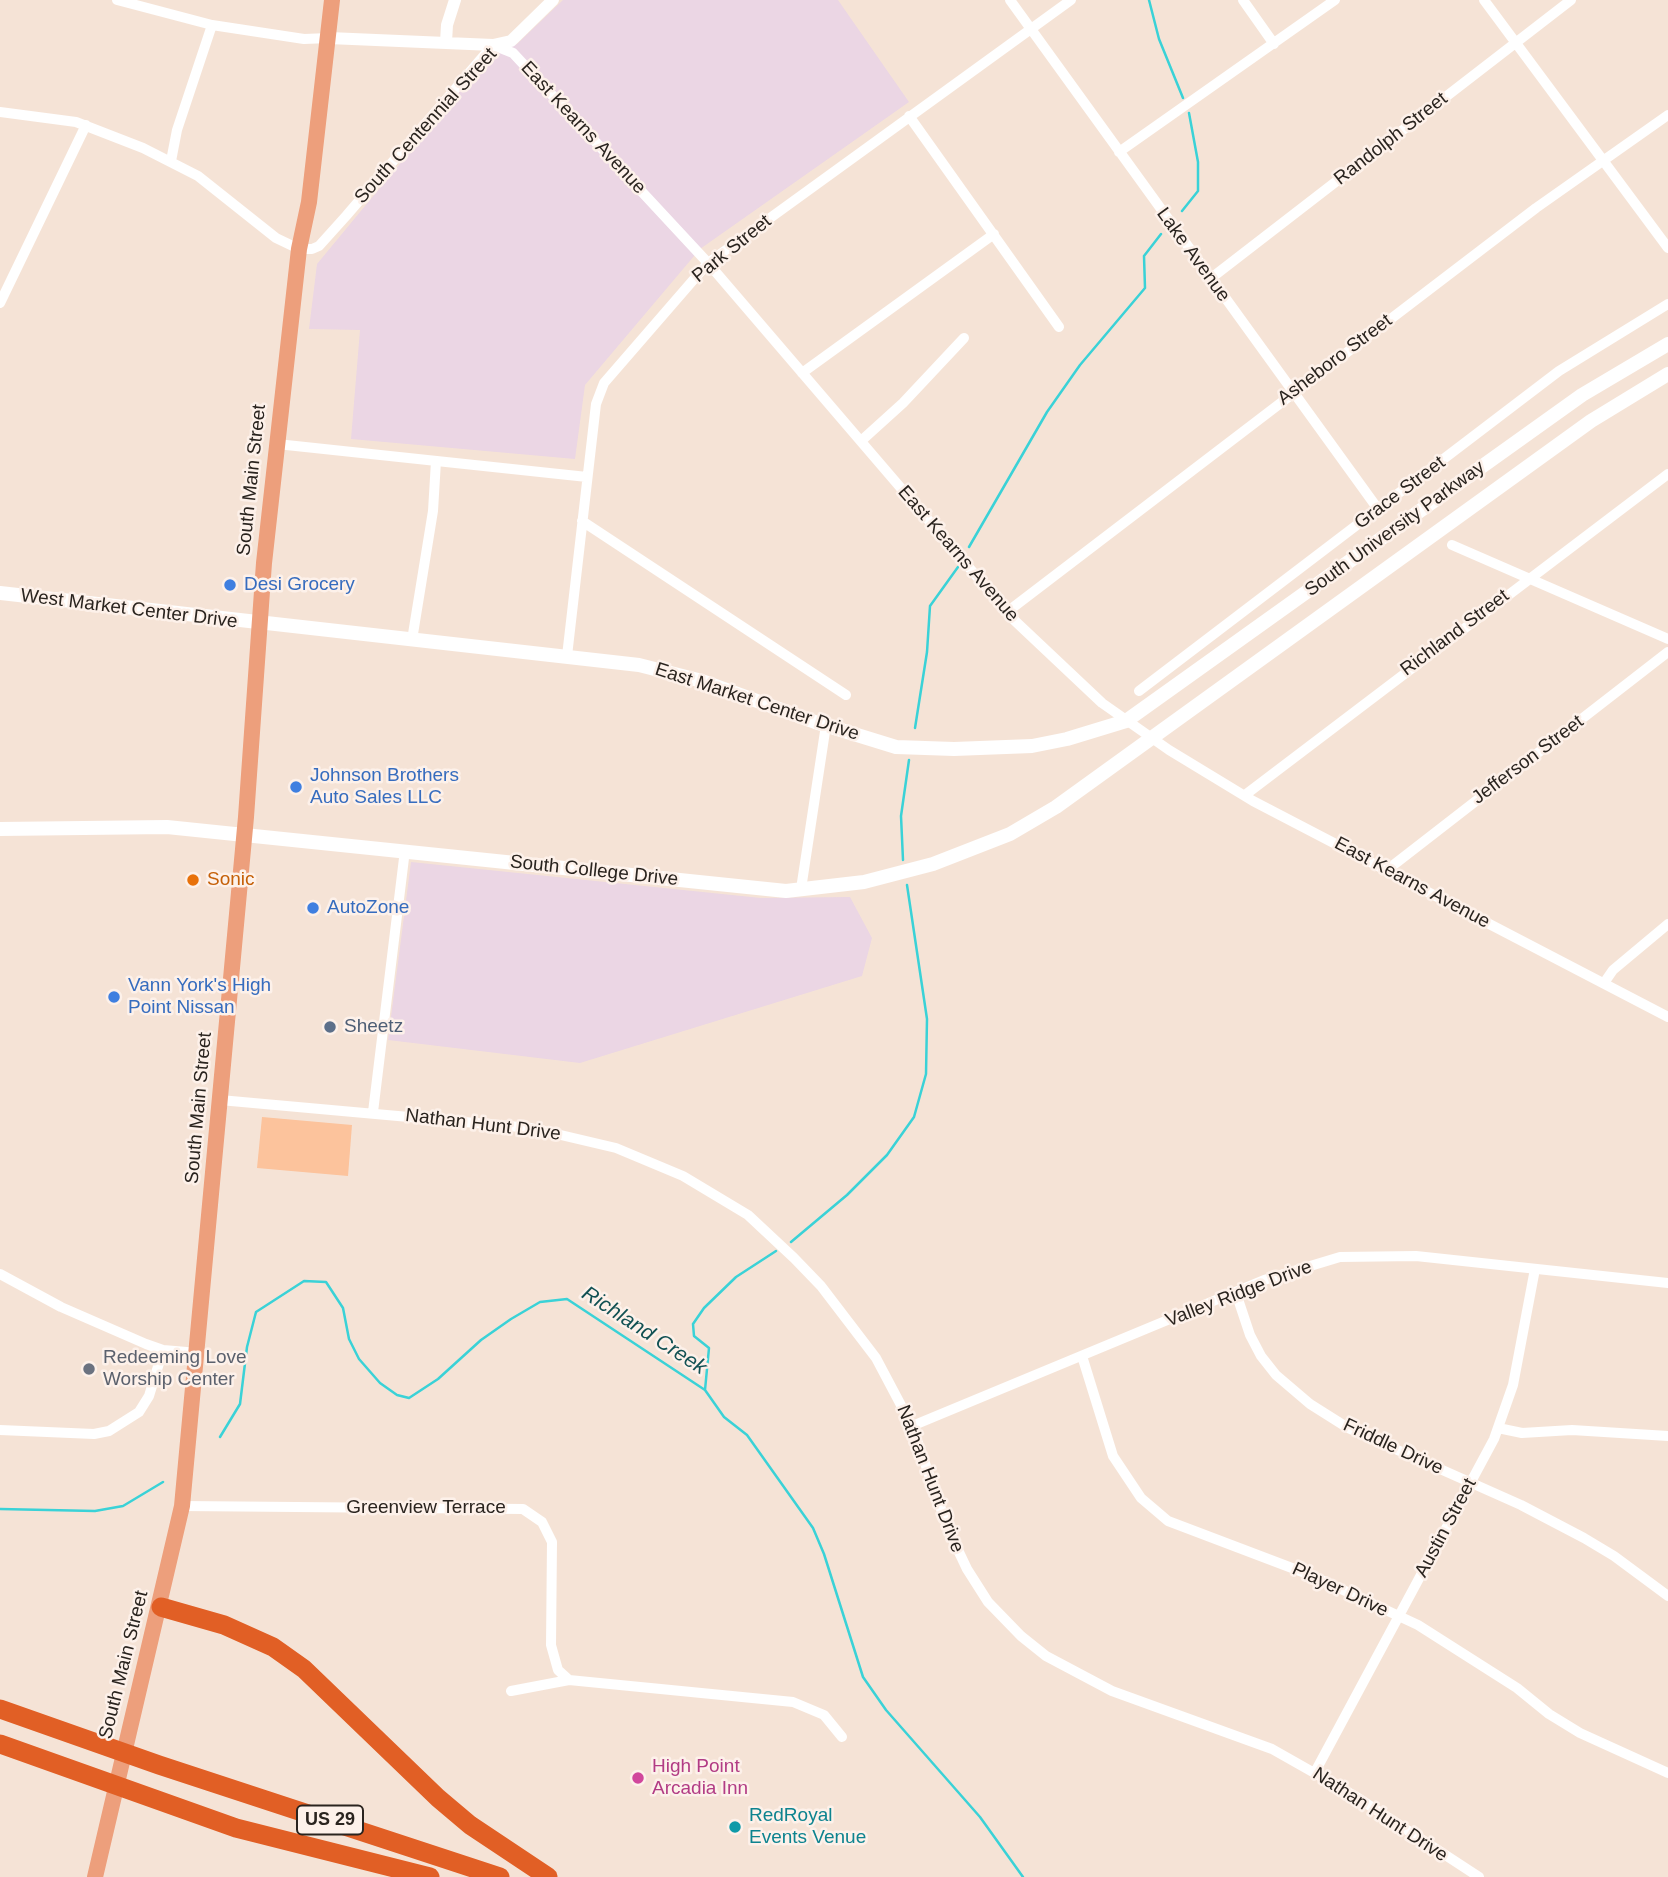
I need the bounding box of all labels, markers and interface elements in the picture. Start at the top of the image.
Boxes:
street label: South Centennial Street [350,43,502,209]
street label: East Kearns Avenue [516,57,650,199]
street label: Randolph Street [1330,88,1452,190]
street label: Lake Avenue [1151,204,1235,306]
street label: Park Street [688,210,776,288]
street label: Asheboro Street [1273,310,1397,410]
street label: South Main Street [233,403,271,557]
street label: Grace Street [1350,451,1450,535]
street label: South University Parkway [1301,456,1489,602]
street label: East Kearns Avenue [893,481,1023,627]
place label: Desi Grocery [244,574,355,596]
marker: Desi Grocery [222,577,238,593]
street label: West Market Center Drive [19,584,239,634]
street label: Richland Street [1396,585,1514,681]
street label: East Market Center Drive [652,658,862,746]
street label: Jefferson Street [1468,711,1588,809]
place label: Johnson Brothers Auto Sales LLC [310,765,459,809]
marker: Johnson Brothers Auto Sales LLC [288,779,304,795]
street label: East Kearns Avenue [1330,832,1494,934]
street label: South College Drive [509,851,679,891]
place label: Sonic [207,869,255,891]
marker: Sonic [185,872,201,888]
place label: AutoZone [327,897,409,919]
marker: AutoZone [305,900,321,916]
place label: Vann York's High Point Nissan [128,975,271,1019]
marker: Vann York's High Point Nissan [106,989,122,1005]
place label: Sheetz [344,1016,403,1038]
marker: Sheetz [322,1019,338,1035]
street label: South Main Street [181,1031,217,1185]
street label: Nathan Hunt Drive [404,1104,562,1146]
street label: Valley Ridge Drive [1163,1256,1315,1332]
water label: Richland Creek [577,1281,711,1381]
place label: Redeeming Love Worship Center [103,1347,247,1391]
marker: Redeeming Love Worship Center [81,1361,97,1377]
street label: Nathan Hunt Drive [891,1402,969,1556]
street label: Friddle Drive [1339,1414,1447,1480]
street label: Austin Street [1410,1475,1482,1581]
street label: Greenview Terrace [346,1497,506,1519]
street label: Player Drive [1288,1558,1392,1622]
street label: South Main Street [95,1588,153,1742]
place label: High Point Arcadia Inn [652,1756,748,1800]
street label: Nathan Hunt Drive [1308,1763,1452,1867]
marker: High Point Arcadia Inn [630,1770,646,1786]
place label: RedRoyal Events Venue [749,1805,866,1849]
road number: US 29 [297,1806,363,1834]
marker: RedRoyal Events Venue [727,1819,743,1835]

